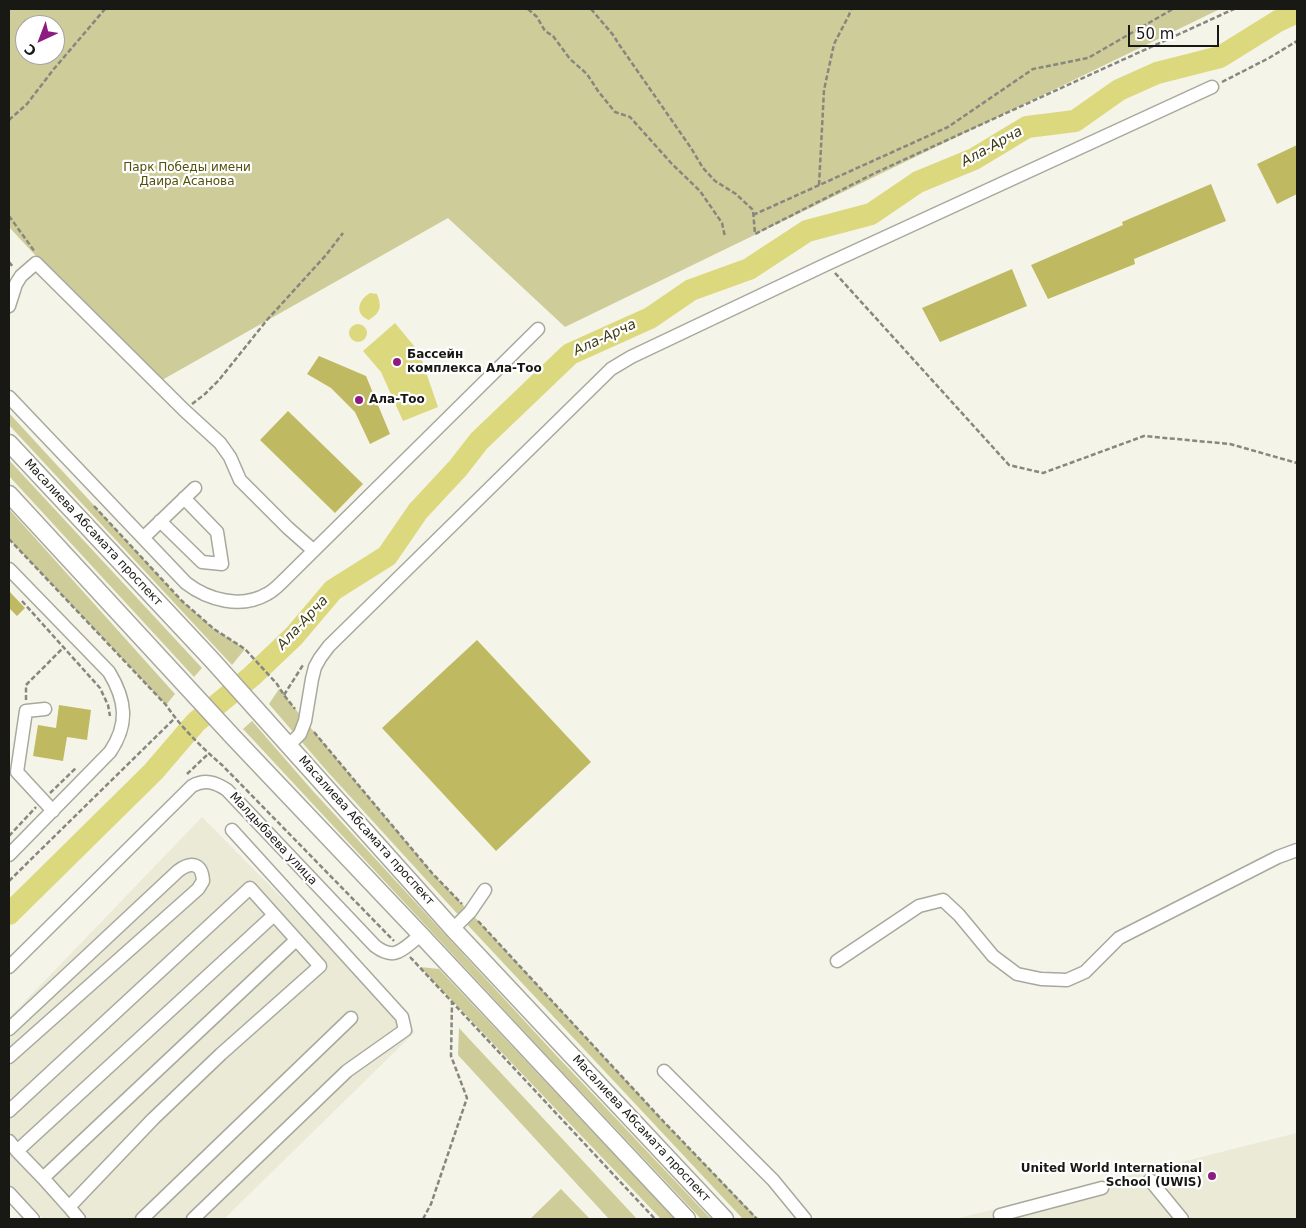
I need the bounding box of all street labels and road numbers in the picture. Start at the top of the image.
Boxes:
street label: Масалиева Абсамата проспект [21,457,165,609]
street label: Масалиева Абсамата проспект [295,753,437,909]
street label: Малдыбаева улица [226,790,320,888]
street label: Масалиева Абсамата проспект [569,1053,713,1205]

